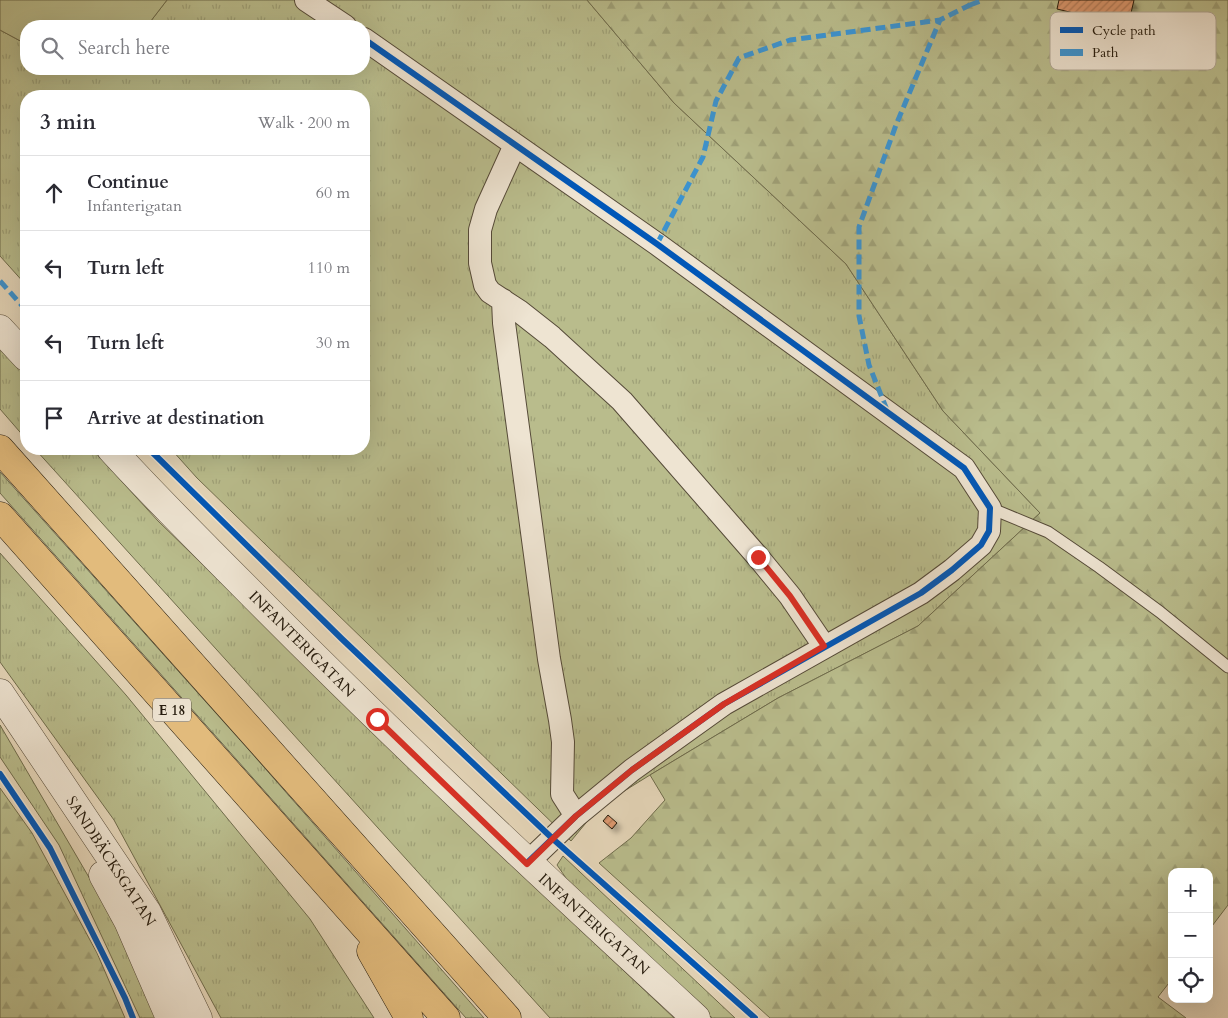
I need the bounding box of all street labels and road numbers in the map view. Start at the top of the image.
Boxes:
street label: INFANTERIGATAN [244,586,360,702]
road number: E 18 [153,698,191,722]
street label: SANDBÄCKSGATAN [61,792,161,930]
street label: INFANTERIGATAN [534,869,654,979]

